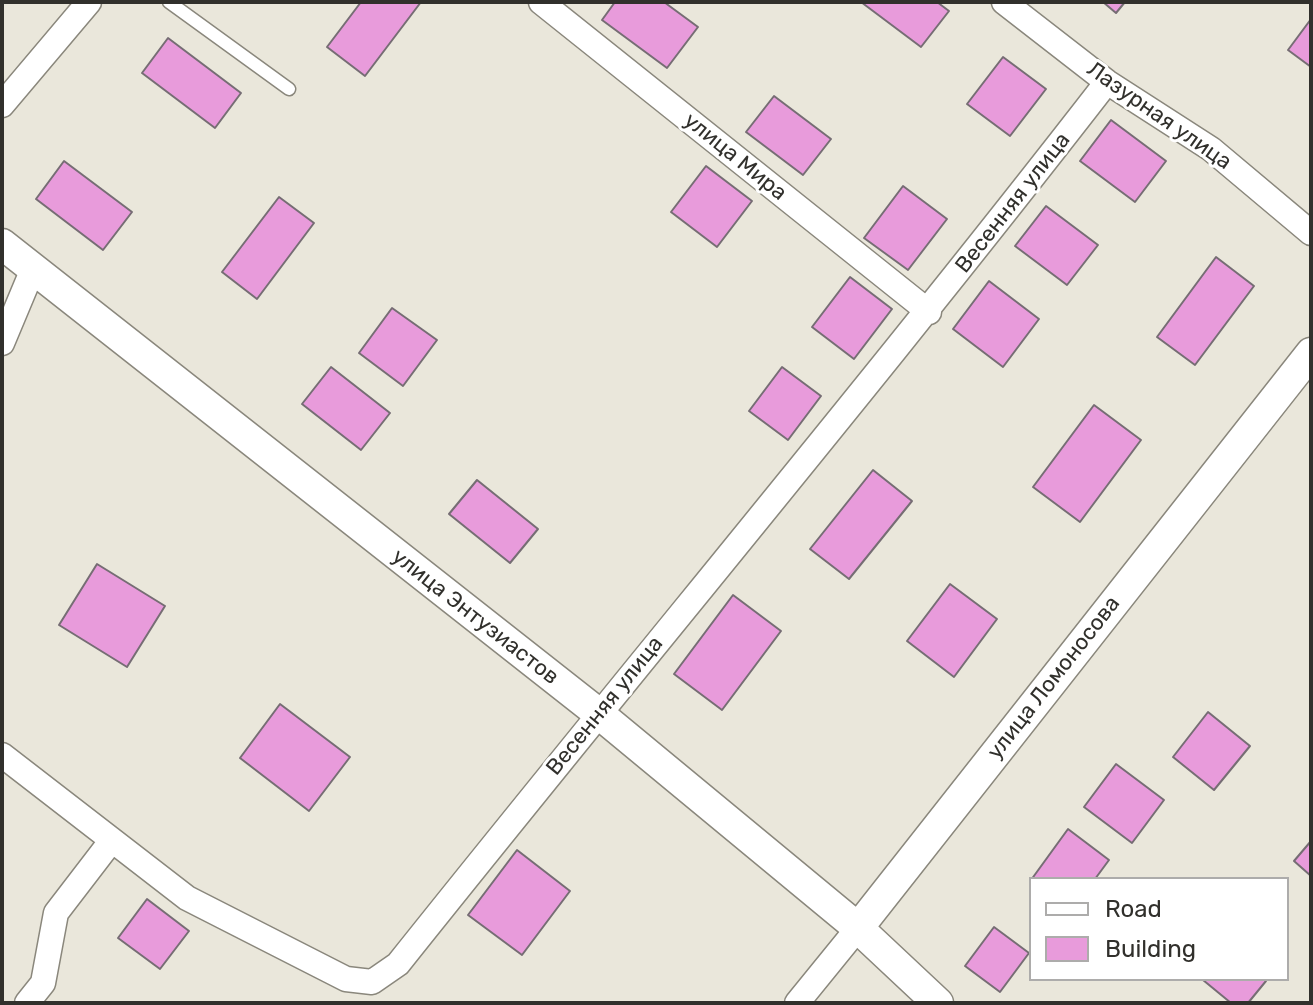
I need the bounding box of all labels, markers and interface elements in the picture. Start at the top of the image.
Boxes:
street label: Лазурная улица [1082,56,1236,176]
street label: улица Мира [678,107,792,207]
street label: Весенняя улица [950,128,1076,278]
street label: улица Энтузиастов [386,544,564,690]
street label: улица Ломоносова [982,591,1126,765]
street label: Весенняя улица [541,631,669,781]
legend [1029,877,1289,981]
text: Road [1105,895,1162,923]
text: Building [1105,935,1196,963]

